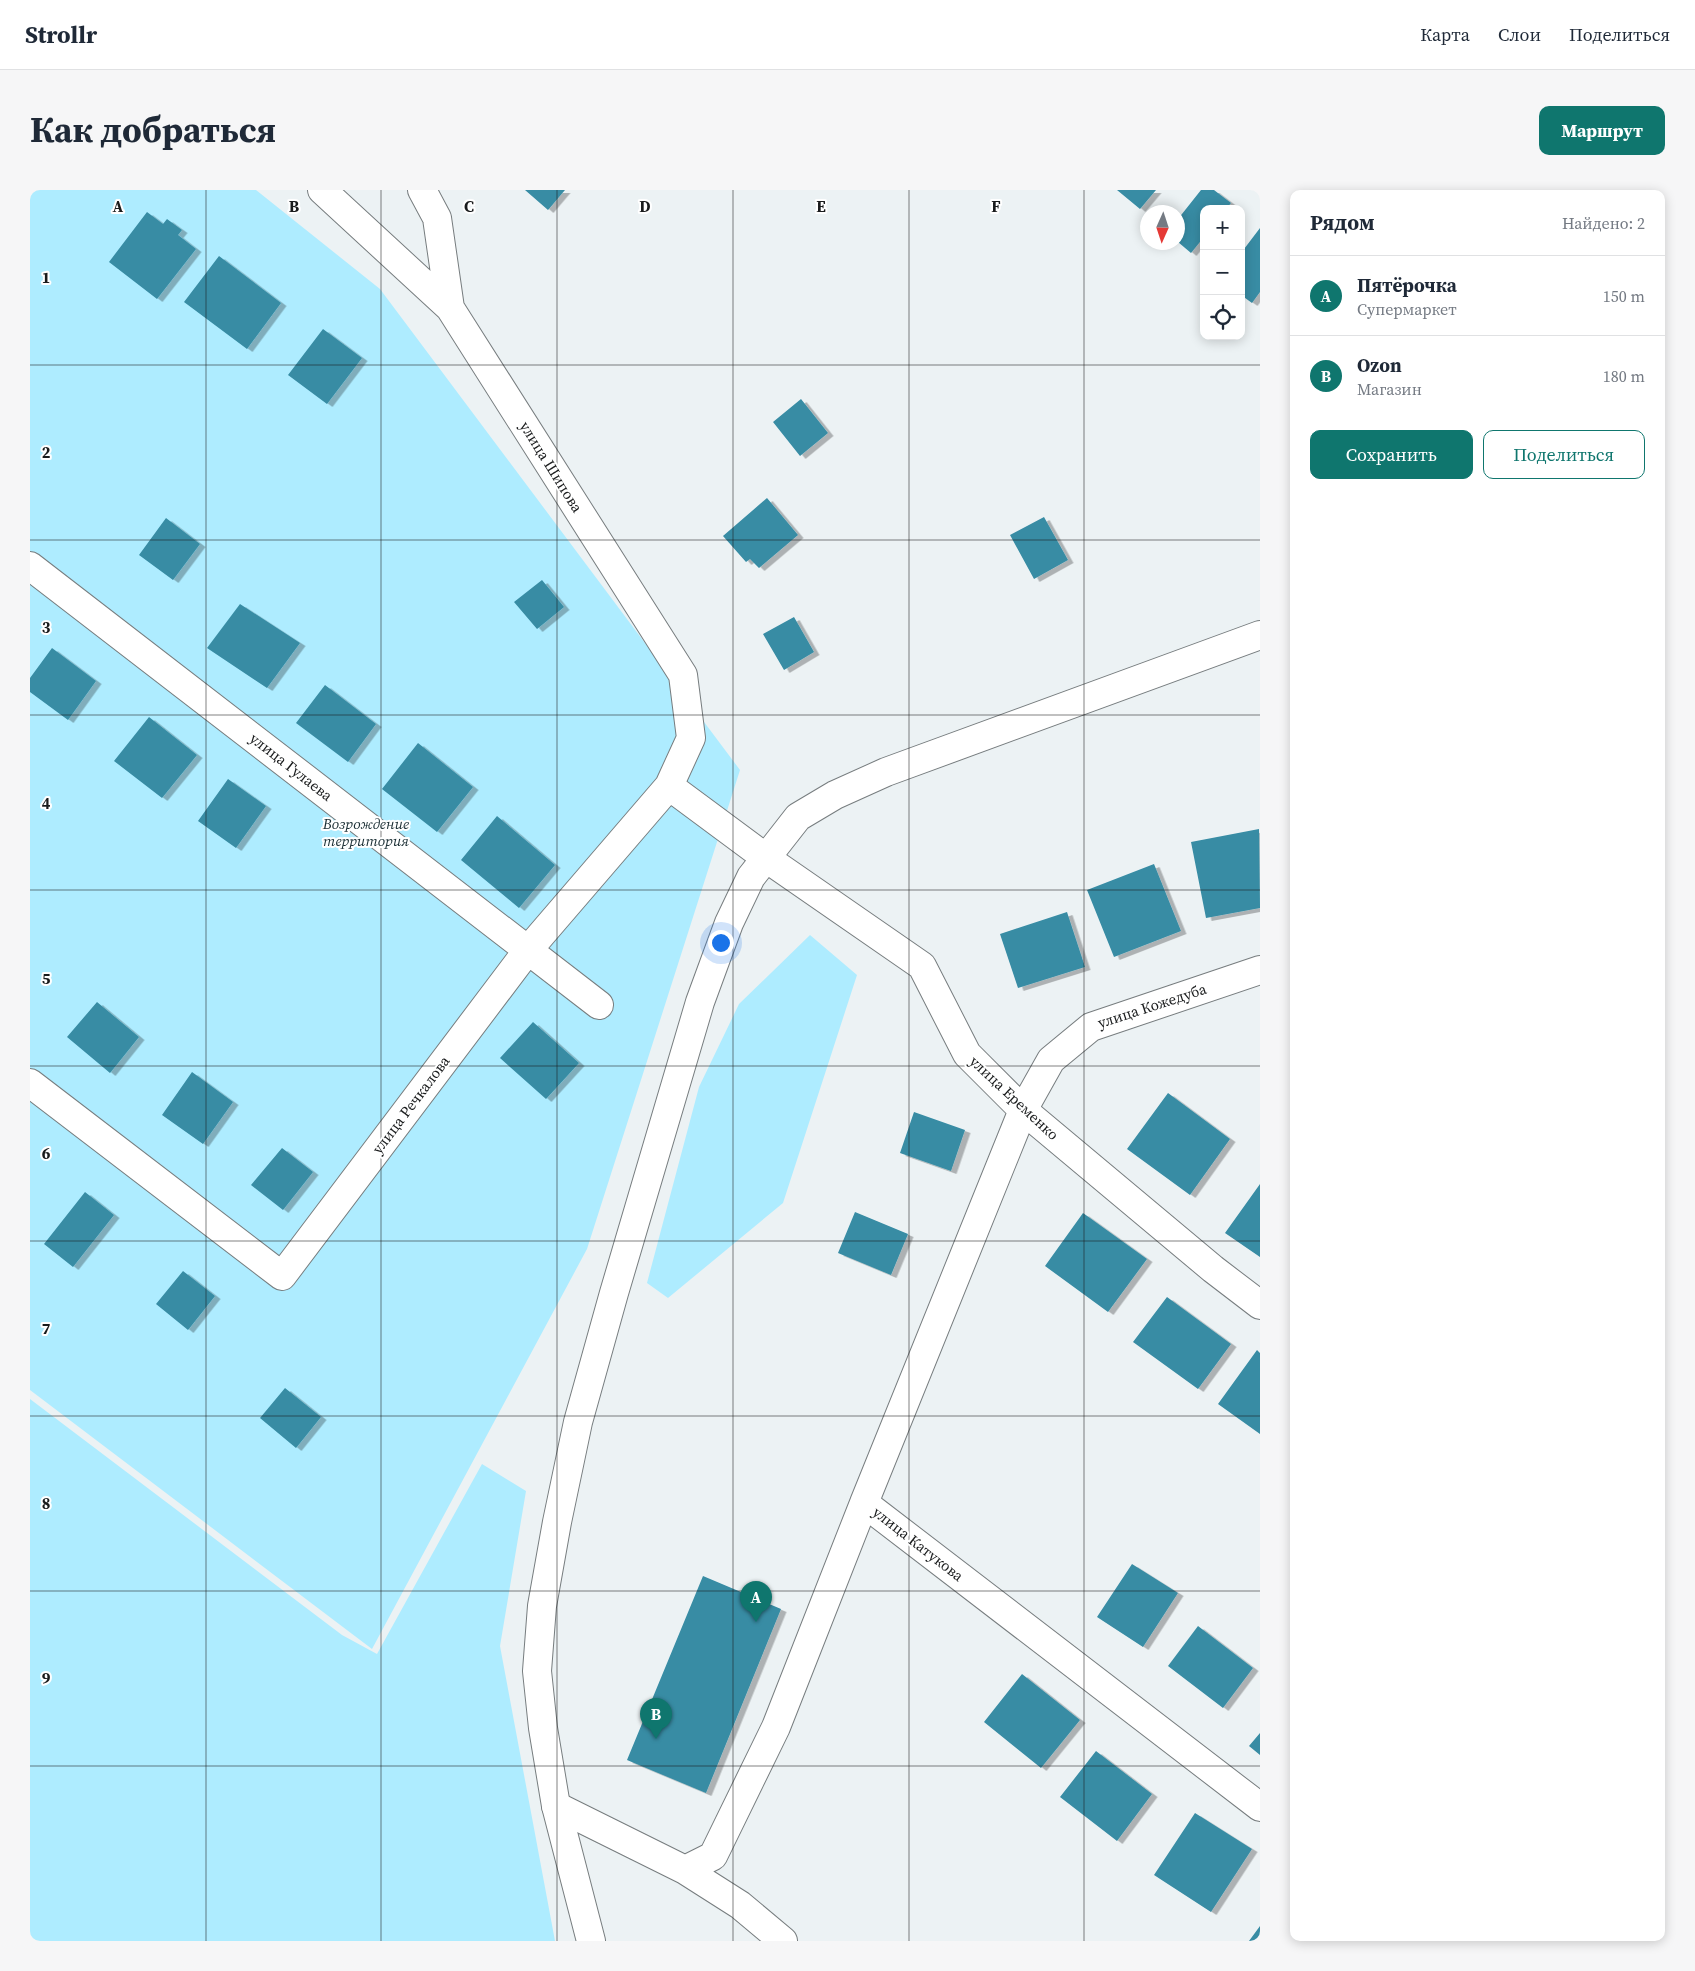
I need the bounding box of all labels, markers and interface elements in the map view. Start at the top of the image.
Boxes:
text: Strollr [25,18,97,51]
text: Карта [1420,22,1470,47]
text: Слои [1498,22,1541,47]
text: Поделиться [1569,22,1670,47]
text: Как добраться [30,106,276,154]
button: Маршрут [1539,106,1665,155]
text: A [113,195,124,217]
text: B [289,195,300,217]
text: C [464,195,474,217]
text: D [639,195,651,217]
text: E [816,195,826,217]
text: F [991,195,1001,217]
north arrow [1140,205,1185,250]
map controls [1200,205,1245,340]
button: + [1200,205,1245,250]
text: Рядом [1310,208,1375,237]
text: Найдено: 2 [1562,212,1645,234]
button: − [1200,250,1245,295]
text: 1 [42,266,50,288]
text: Пятёрочка [1357,272,1457,298]
text: A [1321,285,1331,307]
text: 150 m [1603,285,1645,307]
button: locate [1200,295,1245,340]
text: Супермаркет [1357,298,1457,320]
text: Ozon [1357,352,1402,378]
text: B [1321,365,1331,387]
text: 180 m [1603,365,1645,387]
text: Магазин [1357,378,1422,400]
street label: улица Шипова [515,417,588,517]
button: Сохранить [1310,430,1473,479]
button: Поделиться [1483,430,1645,479]
text: 2 [42,441,51,463]
text: 3 [42,616,51,638]
street label: улица Гулаева [246,728,337,806]
text: 4 [42,792,51,814]
park label: Возрождение территория [322,813,409,851]
your location [708,930,734,956]
text: 5 [42,967,51,989]
street label: улица Кожедуба [1095,978,1209,1033]
street label: улица Речкалова [367,1051,455,1158]
street label: улица Еременко [965,1051,1064,1145]
text: 6 [42,1142,51,1164]
text: 7 [42,1317,51,1339]
text: 8 [42,1492,50,1514]
street label: улица Катукова [868,1501,968,1586]
pin: A [740,1581,772,1622]
text: 9 [42,1667,51,1689]
pin: B [640,1698,672,1739]

